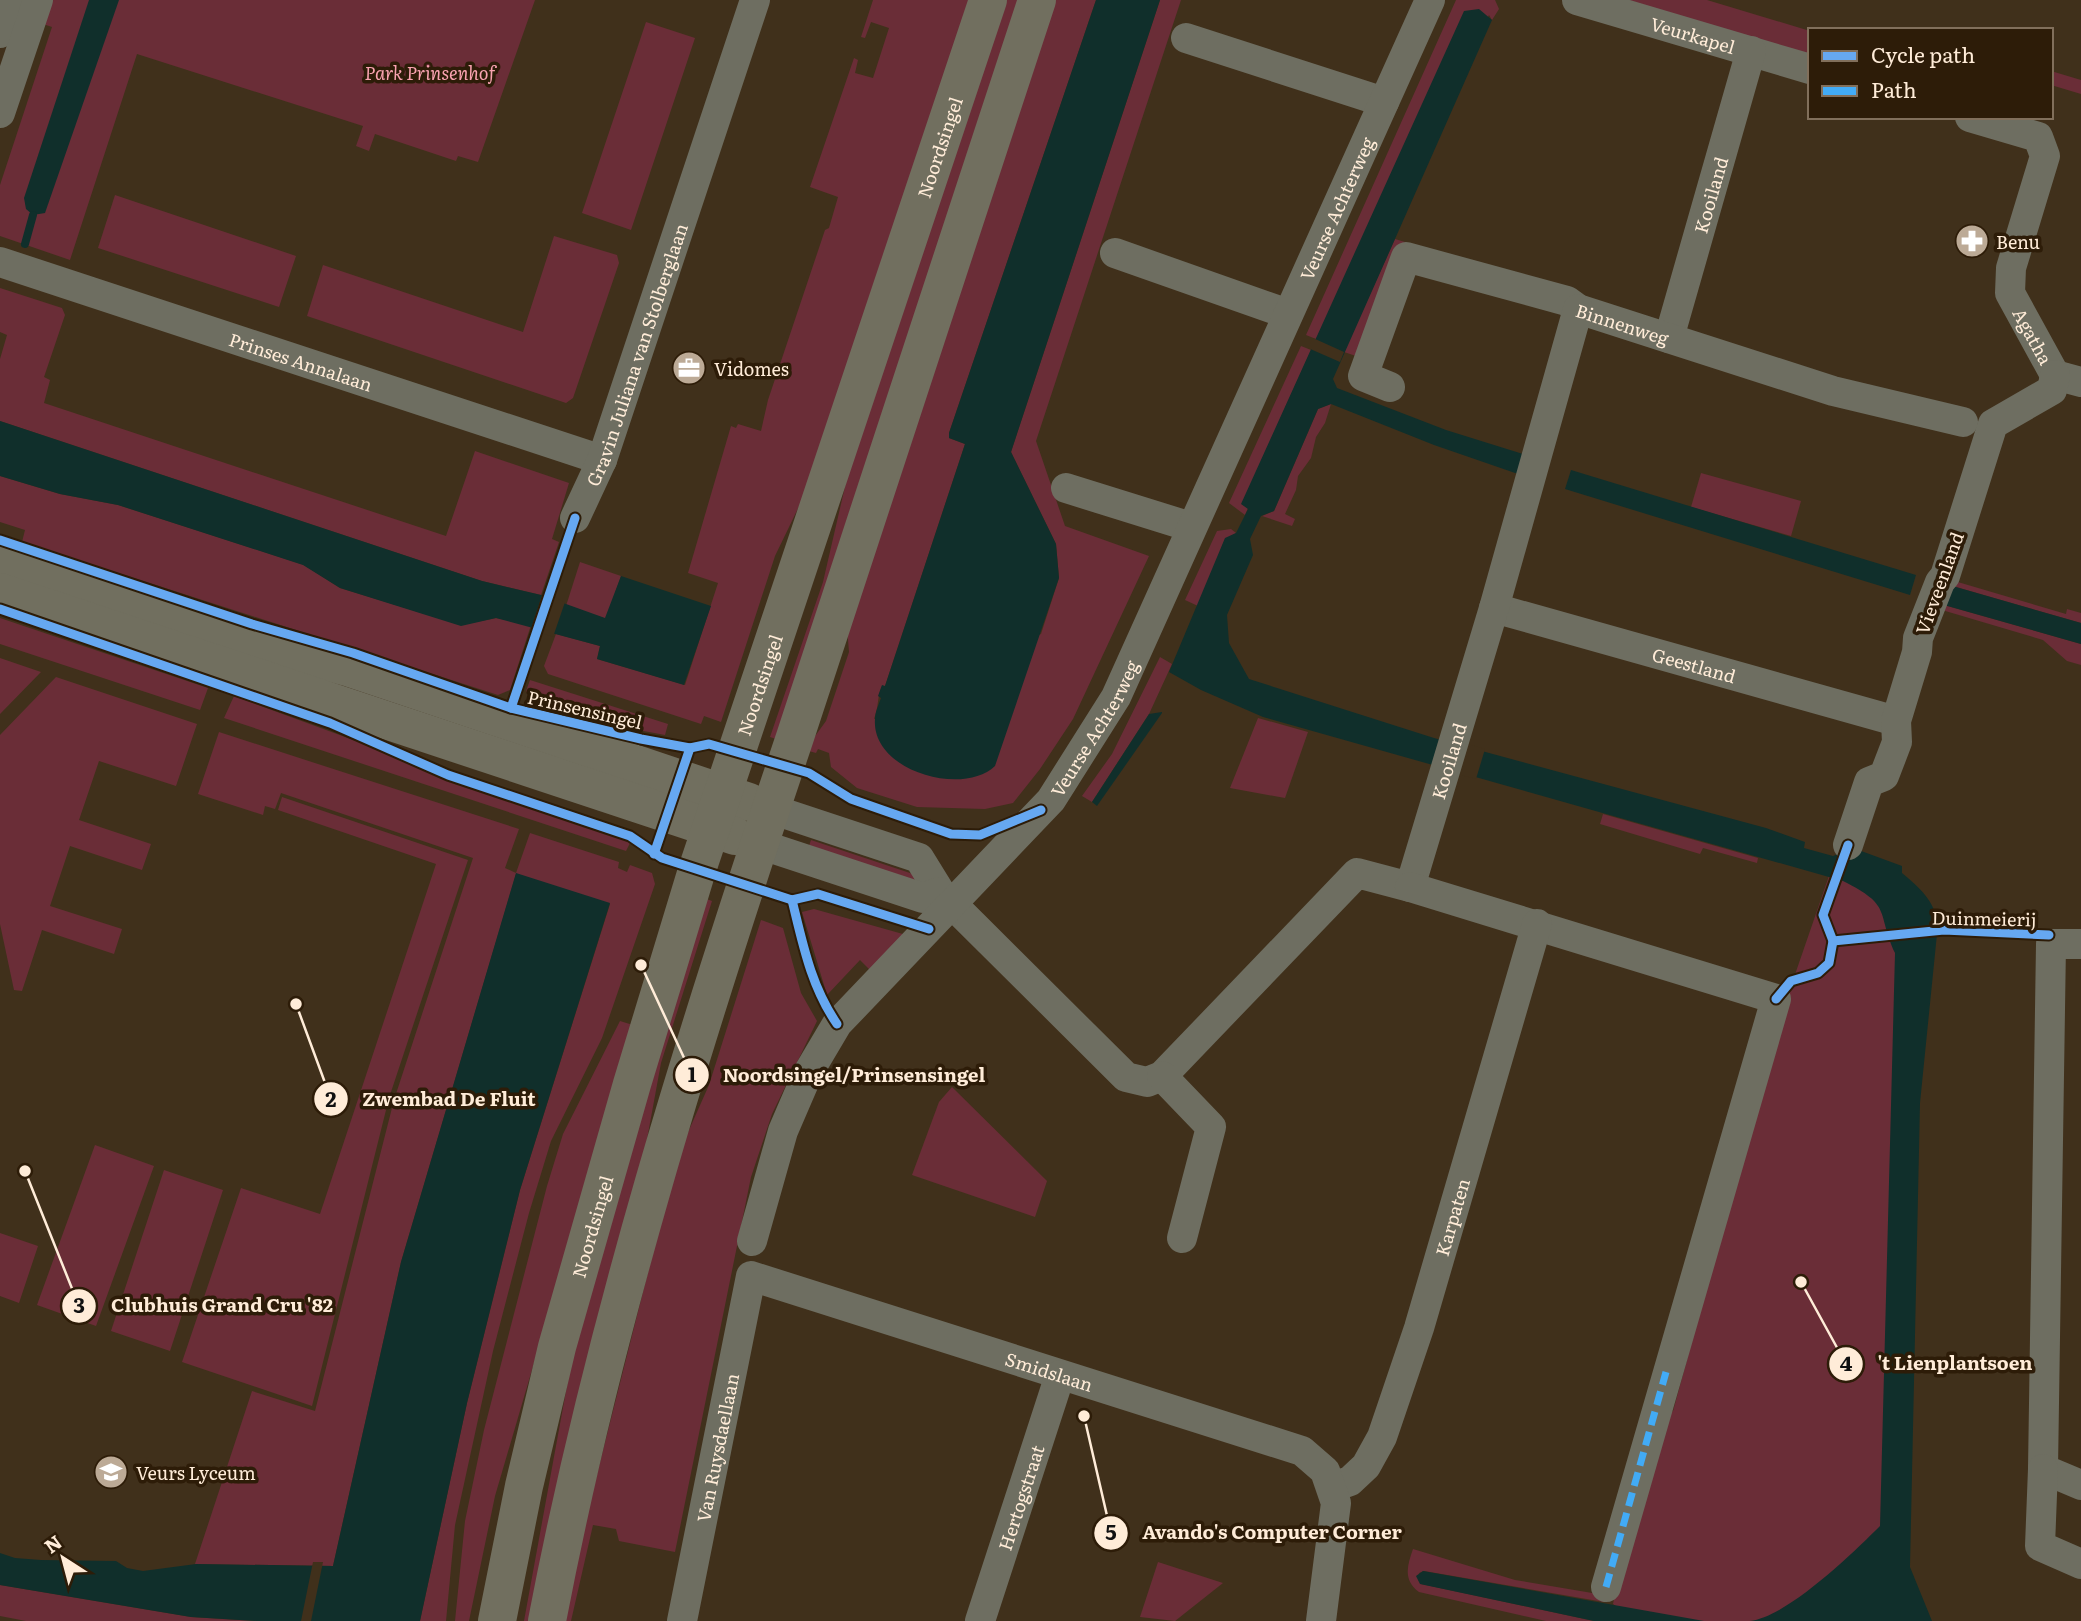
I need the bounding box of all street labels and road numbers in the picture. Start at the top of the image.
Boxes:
street label: Veurkapel [1647,9,1739,60]
street label: Noordsingel [909,93,968,201]
street label: Veurse Achterweg [1292,131,1381,284]
street label: Kooiland [1686,153,1734,236]
street label: Gravin Juliana van Stolberglaan [578,219,693,490]
street label: Binnenweg [1573,296,1674,351]
street label: Agatha [2007,302,2060,369]
street label: Prinses Annalaan [226,325,376,397]
street label: Vieveenland [1908,528,1970,638]
street label: Noordsingel [729,631,788,739]
street label: Geestland [1649,640,1739,689]
street label: Veurse Achterweg [1043,655,1145,802]
street label: Prinsensingel [525,683,645,735]
street label: Kooiland [1424,719,1472,802]
street label: Duinmeierij [1931,904,2037,932]
street label: Noordsingel [564,1172,619,1281]
street label: Karpaten [1427,1175,1476,1259]
street label: Smidslaan [1002,1344,1097,1397]
street label: Van Ruysdaellaan [689,1371,745,1524]
street label: Hertogstraat [990,1440,1050,1554]

